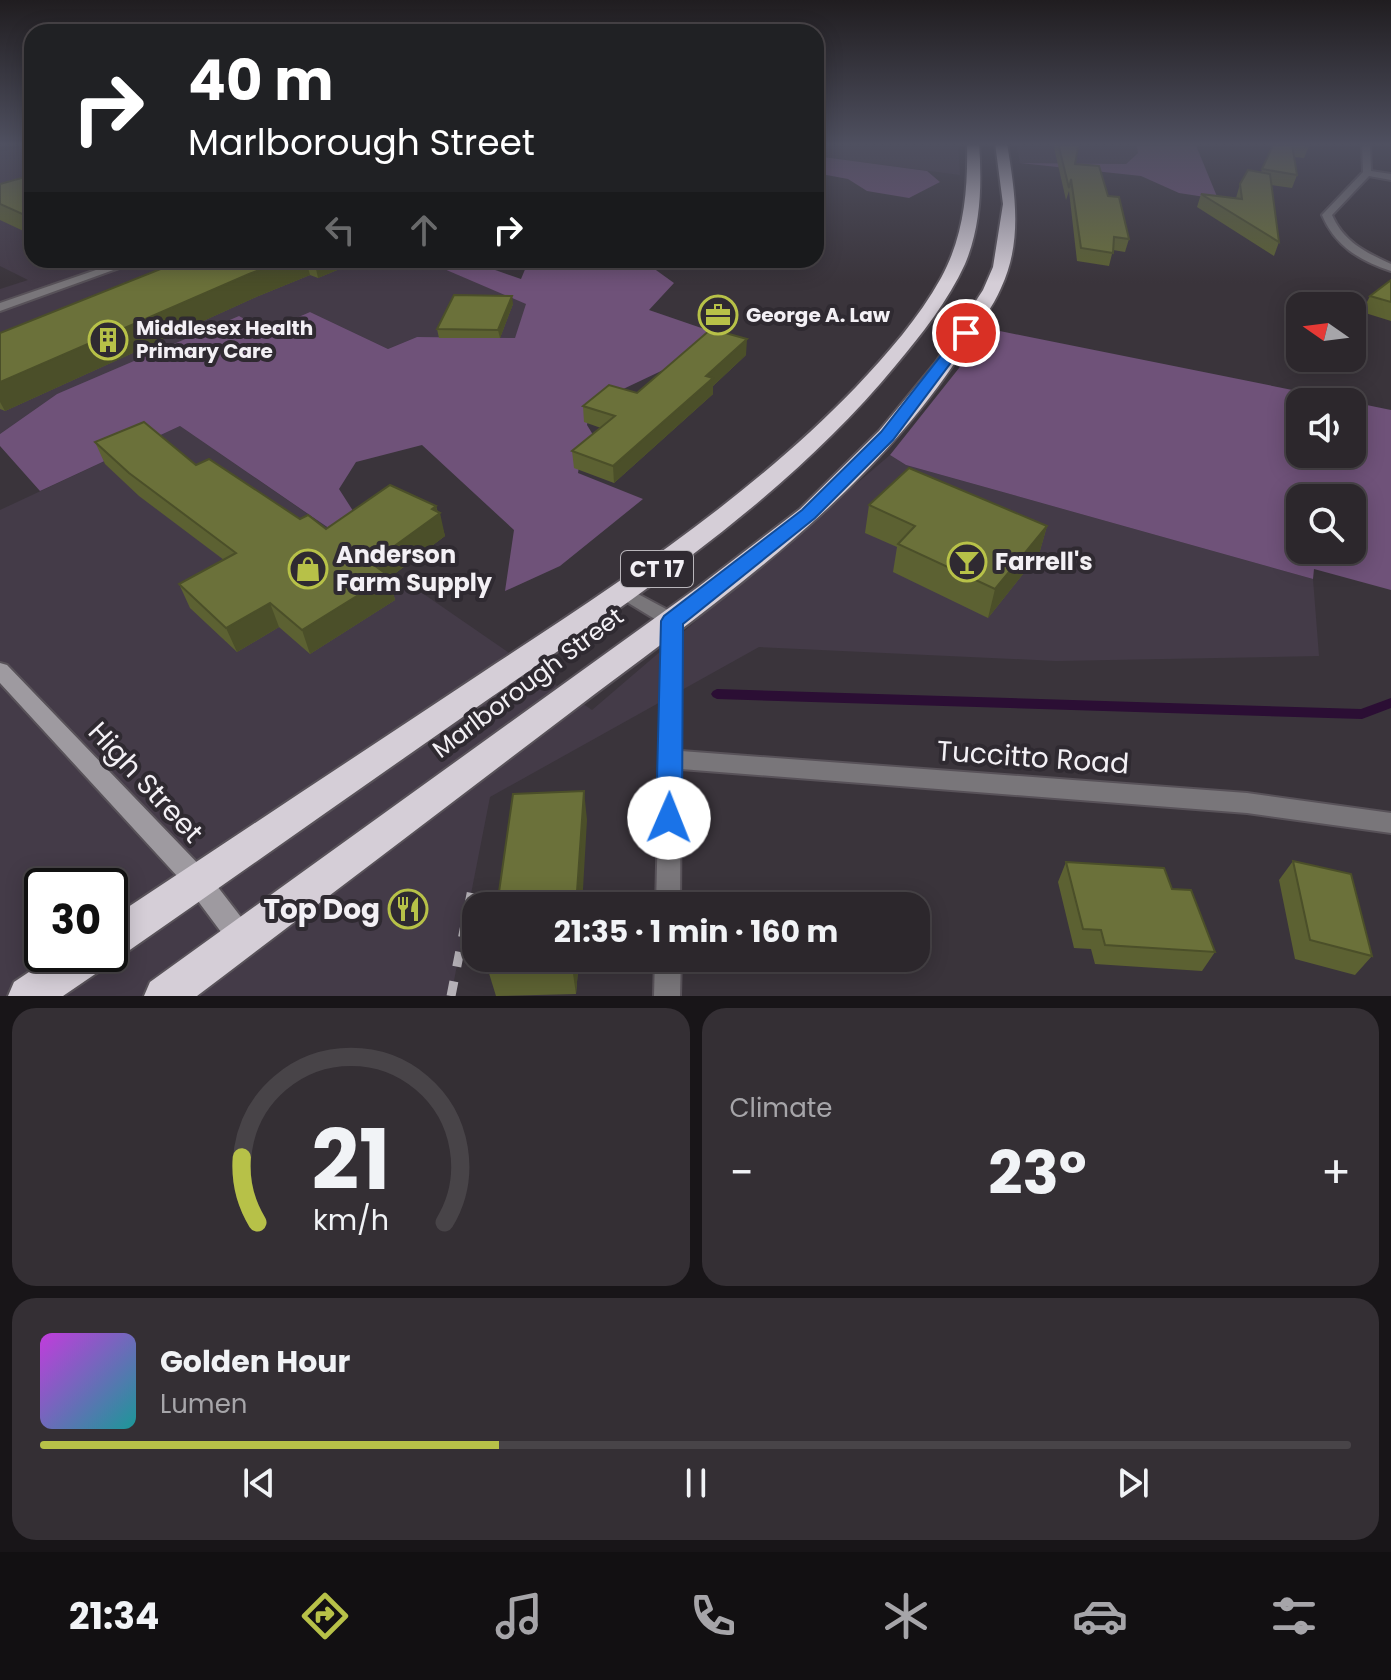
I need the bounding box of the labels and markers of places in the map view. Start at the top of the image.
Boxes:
office icon: George A. Law [697,294,739,336]
pin [932,299,1000,367]
place label: George A. Law [746,301,891,329]
place label: Middlesex Health Primary Care [136,314,313,365]
building icon: Middlesex Health Primary Care [87,319,129,361]
place label: Anderson Farm Supply [336,538,493,599]
bar icon: Farrell's [946,541,988,583]
place label: Farrell's [995,545,1093,578]
shop icon: Anderson Farm Supply [287,548,329,590]
restaurant icon: Top Dog [387,888,429,930]
place label: Top Dog [263,890,380,929]

